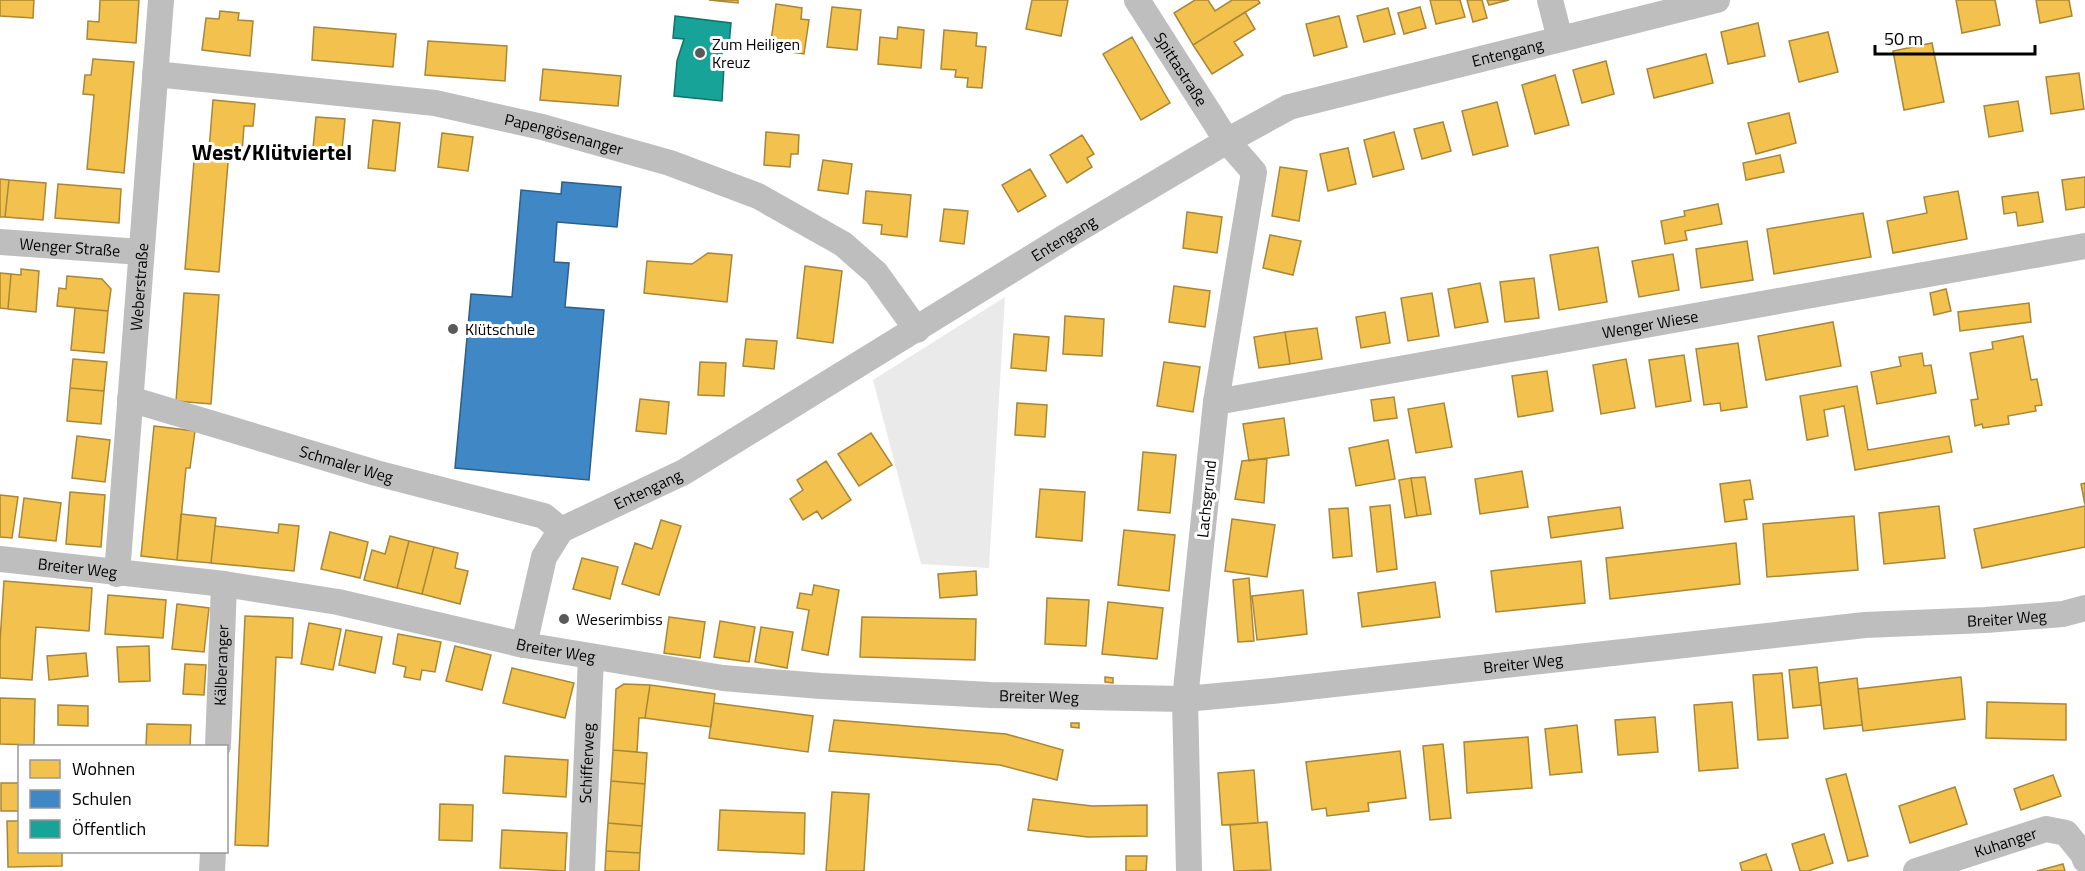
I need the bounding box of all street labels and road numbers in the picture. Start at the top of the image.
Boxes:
street label: Spittastraße [1148,27,1214,111]
street label: Entengang [1469,32,1546,73]
street label: Papengösenanger [502,107,626,161]
street label: Entengang [1026,209,1101,267]
street label: Wenger Straße [19,231,121,262]
street label: Weberstraße [124,242,154,332]
street label: Wenger Wiese [1600,304,1700,344]
street label: Schmaler Weg [297,439,396,489]
street label: Lachsgrund [1190,459,1222,539]
street label: Entengang [610,463,686,516]
street label: Breiter Weg [37,551,119,584]
street label: Breiter Weg [1966,603,2048,633]
street label: Kälberanger [207,623,235,706]
street label: Breiter Weg [514,632,597,669]
street label: Breiter Weg [1482,647,1564,679]
street label: Breiter Weg [999,683,1079,709]
street label: Schifferweg [573,722,600,804]
street label: Kuhanger [1971,821,2040,863]

